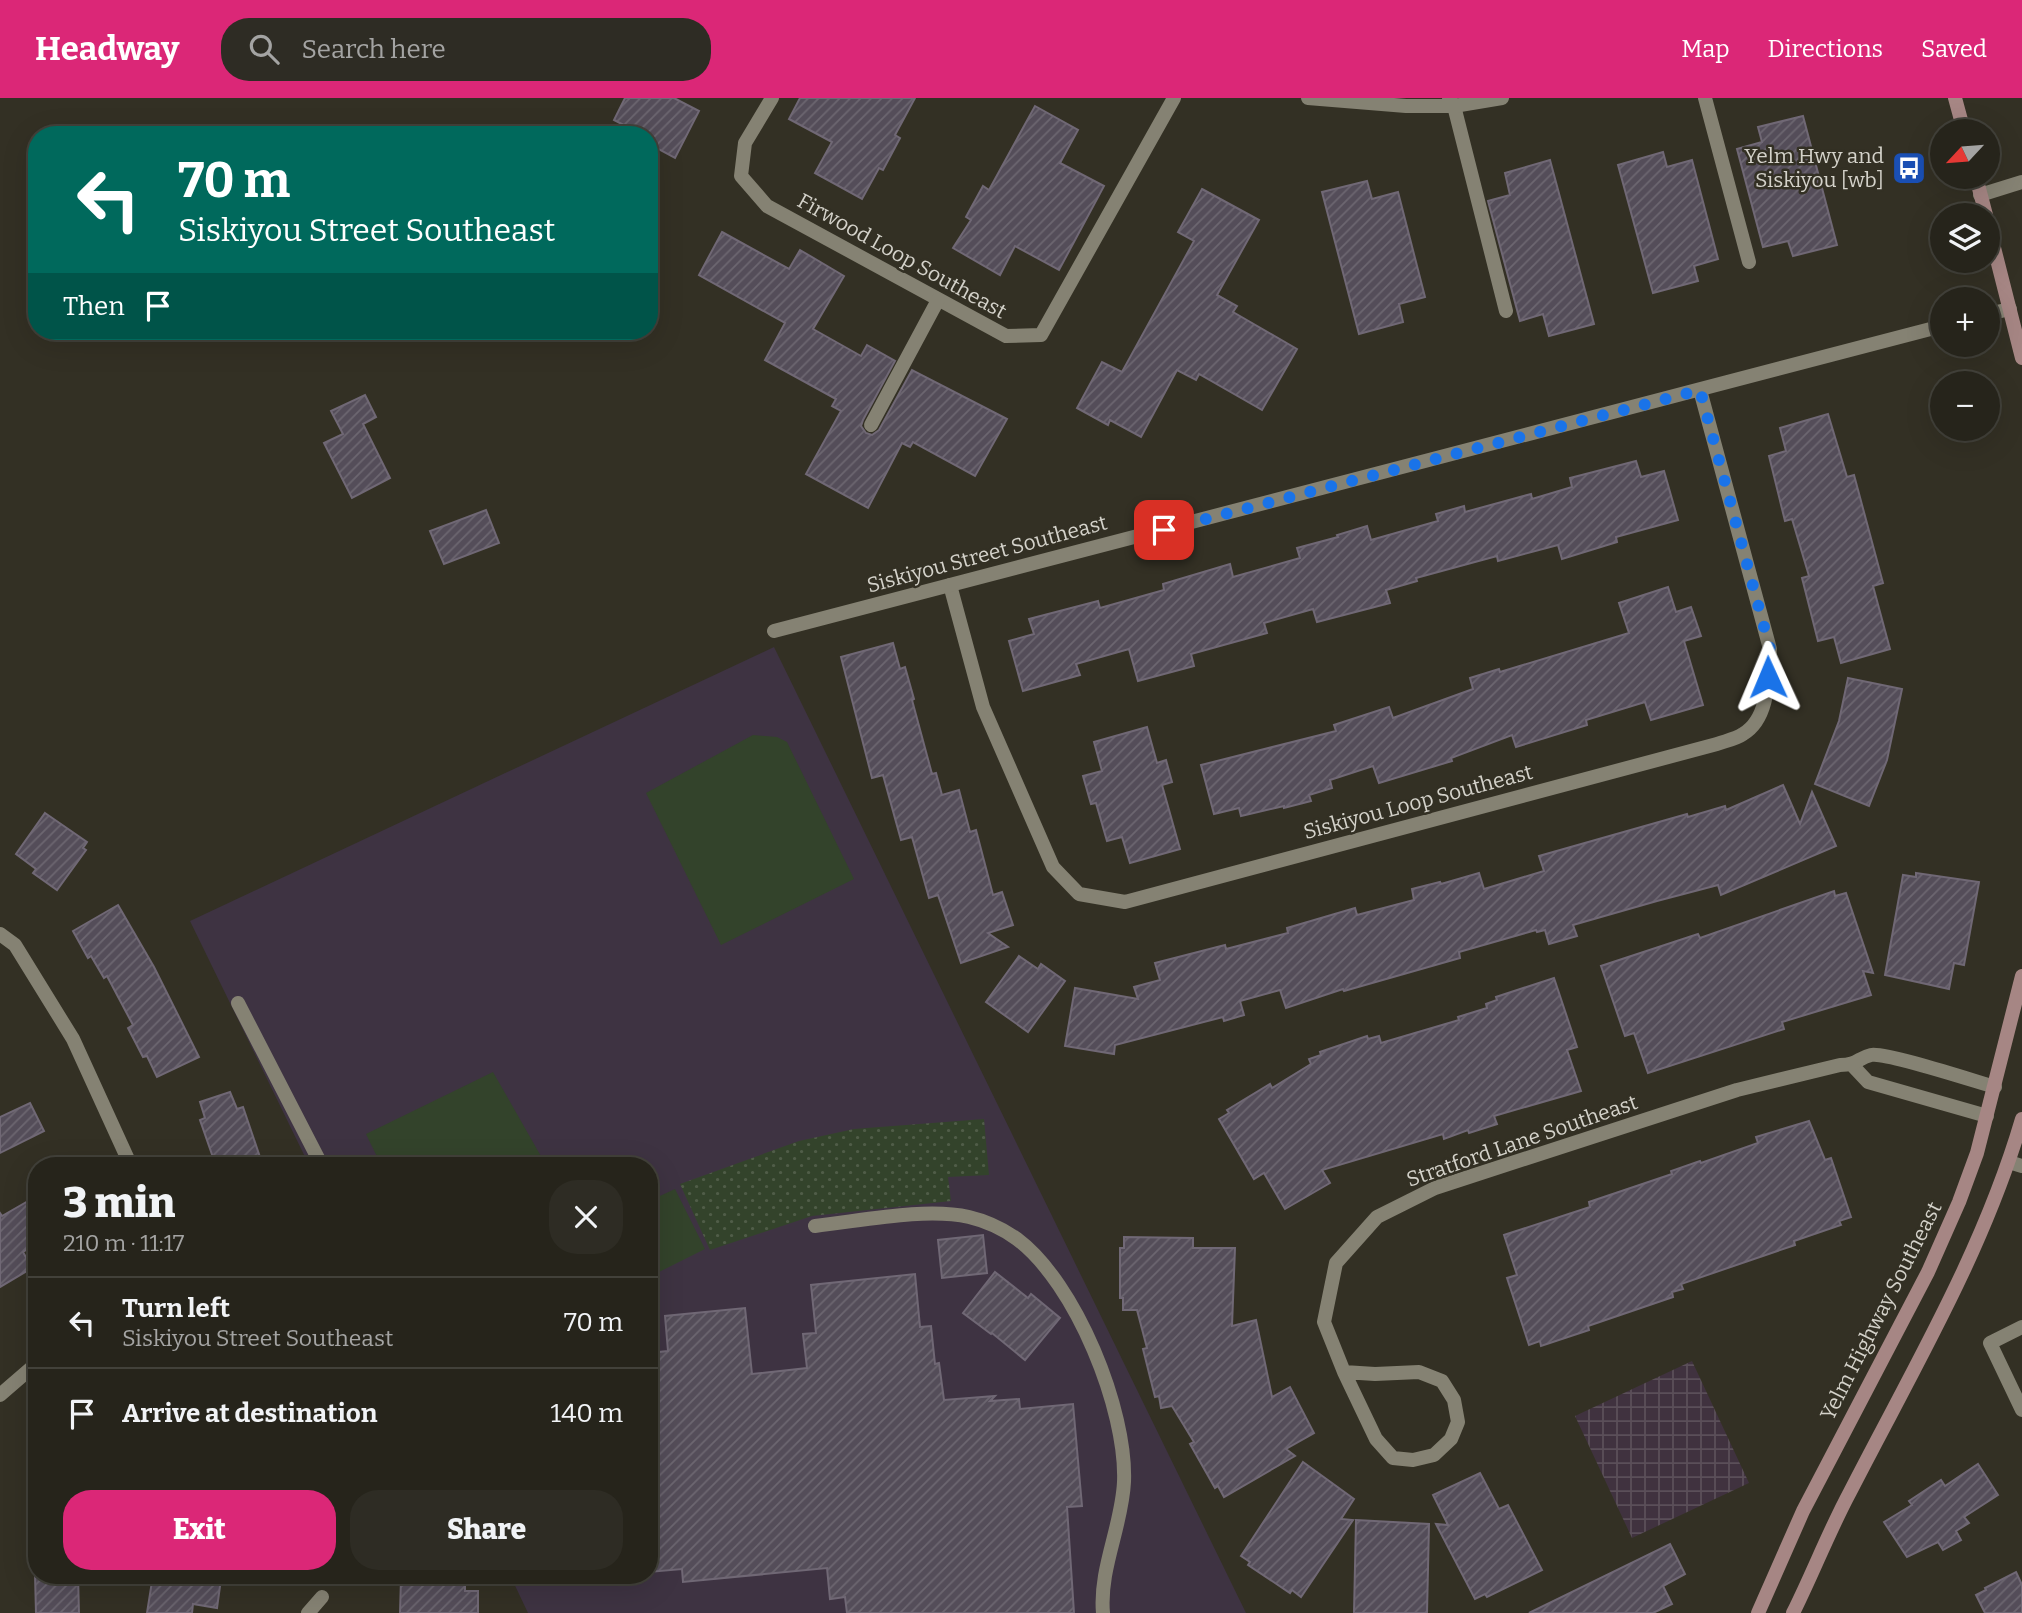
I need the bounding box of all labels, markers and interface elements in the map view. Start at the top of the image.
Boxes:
search box [221,18,711,81]
text: Headway [35,29,179,69]
icon: search [245,30,283,68]
text: Search here [301,34,446,65]
text: Map [1681,35,1730,63]
text: Directions [1768,35,1883,63]
text: Saved [1921,35,1987,63]
north arrow [1930,119,2000,189]
map controls [1930,119,2000,441]
place label: Yelm Hwy and Siskiyou [wb] [1744,143,1884,193]
bus stop icon: Yelm Hwy and Siskiyou [wb] [1890,149,1928,187]
text: 70 m [178,151,290,210]
icon: left [63,154,154,245]
street label: Firwood Loop Southeast [793,188,1011,325]
button: layers [1930,203,2000,273]
text: Siskiyou Street Southeast [178,211,555,249]
icon: arrive [139,287,177,325]
button: + [1930,287,2000,357]
text: Then [63,291,125,322]
button: − [1930,371,2000,441]
pin [1134,500,1194,560]
street label: Siskiyou Street Southeast [864,509,1110,599]
icon: arrive [1145,511,1183,549]
position arrow [1731,640,1805,714]
street label: Siskiyou Loop Southeast [1300,759,1536,845]
street label: Stratford Lane Southeast [1403,1089,1641,1193]
text: 3 min [63,1178,176,1228]
button: close [549,1180,623,1254]
street label: Yelm Highway Southeast [1815,1197,1948,1425]
text: 210 m · 11:17 [63,1229,184,1257]
text: Turn left [122,1293,230,1324]
icon: left [63,1304,101,1342]
text: 70 m [564,1307,623,1338]
text: Siskiyou Street Southeast [122,1324,393,1352]
icon: arrive [63,1395,101,1433]
text: Arrive at destination [122,1398,377,1429]
text: 140 m [551,1398,623,1429]
button: Exit [63,1490,336,1570]
button: Share [350,1490,623,1570]

